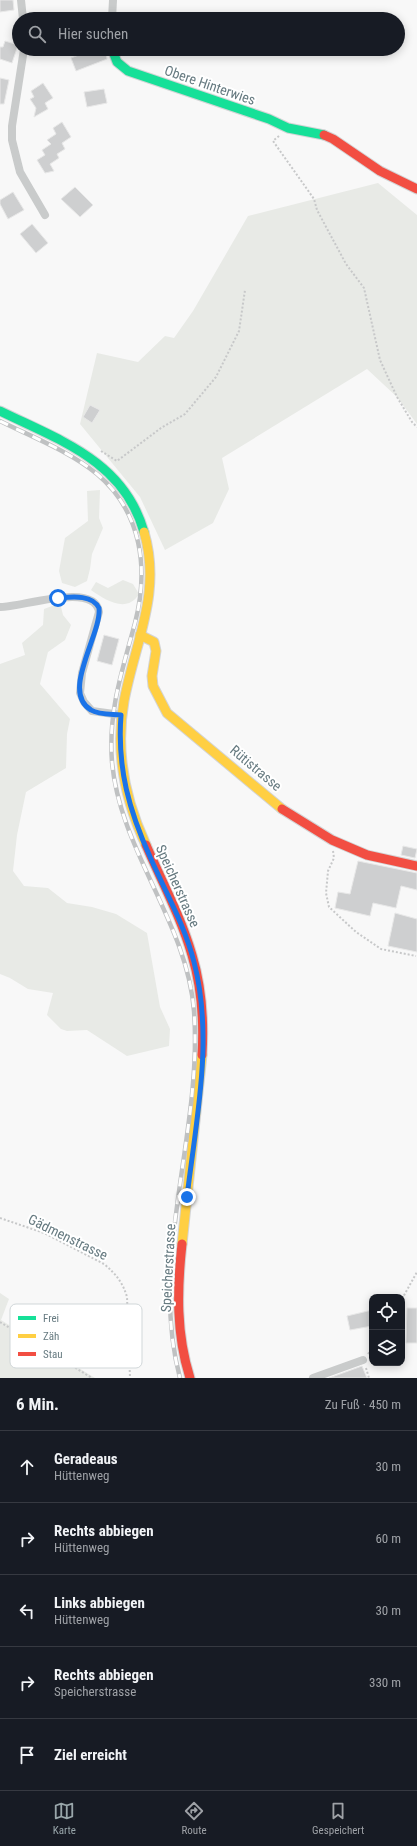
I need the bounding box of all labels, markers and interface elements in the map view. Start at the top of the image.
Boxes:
search box [12,12,405,56]
icon: search [26,23,48,45]
text: Hier suchen [58,25,128,43]
street label: Obere Hinterwies [163,62,257,108]
route start [49,589,67,607]
street label: Rütistrasse [227,742,285,794]
street label: Speicherstrasse [153,842,203,930]
route end [178,1188,196,1206]
street label: Gädmenstrasse [26,1211,111,1263]
street label: Speicherstrasse [158,1223,178,1313]
map controls [369,1294,405,1366]
button: locate [369,1294,405,1330]
legend [10,1304,142,1368]
text: Frei [43,1312,59,1325]
text: Zäh [43,1330,59,1343]
button: layers [369,1330,405,1366]
text: Stau [43,1348,63,1361]
text: 6 Min. [16,1394,59,1414]
text: Zu Fuß · 450 m [325,1397,401,1412]
text: Geradeaus [54,1450,118,1468]
icon: ahead [16,1456,38,1478]
text: 30 m [375,1459,401,1474]
text: Hüttenweg [54,1468,109,1483]
text: Rechts abbiegen [54,1522,154,1540]
icon: right [16,1528,38,1550]
text: 60 m [375,1531,401,1546]
text: Hüttenweg [54,1540,109,1555]
text: Links abbiegen [54,1594,145,1612]
icon: left [16,1600,38,1622]
text: 30 m [375,1603,401,1618]
text: Hüttenweg [54,1612,109,1627]
text: Rechts abbiegen [54,1666,154,1684]
icon: right [16,1672,38,1694]
text: 330 m [369,1675,401,1690]
text: Speicherstrasse [54,1684,136,1699]
icon: arrive [16,1744,38,1766]
text: Ziel erreicht [54,1746,127,1764]
tab: Karte [53,1800,76,1837]
tab: Route [181,1800,207,1837]
tab: Gespeichert [312,1800,364,1837]

